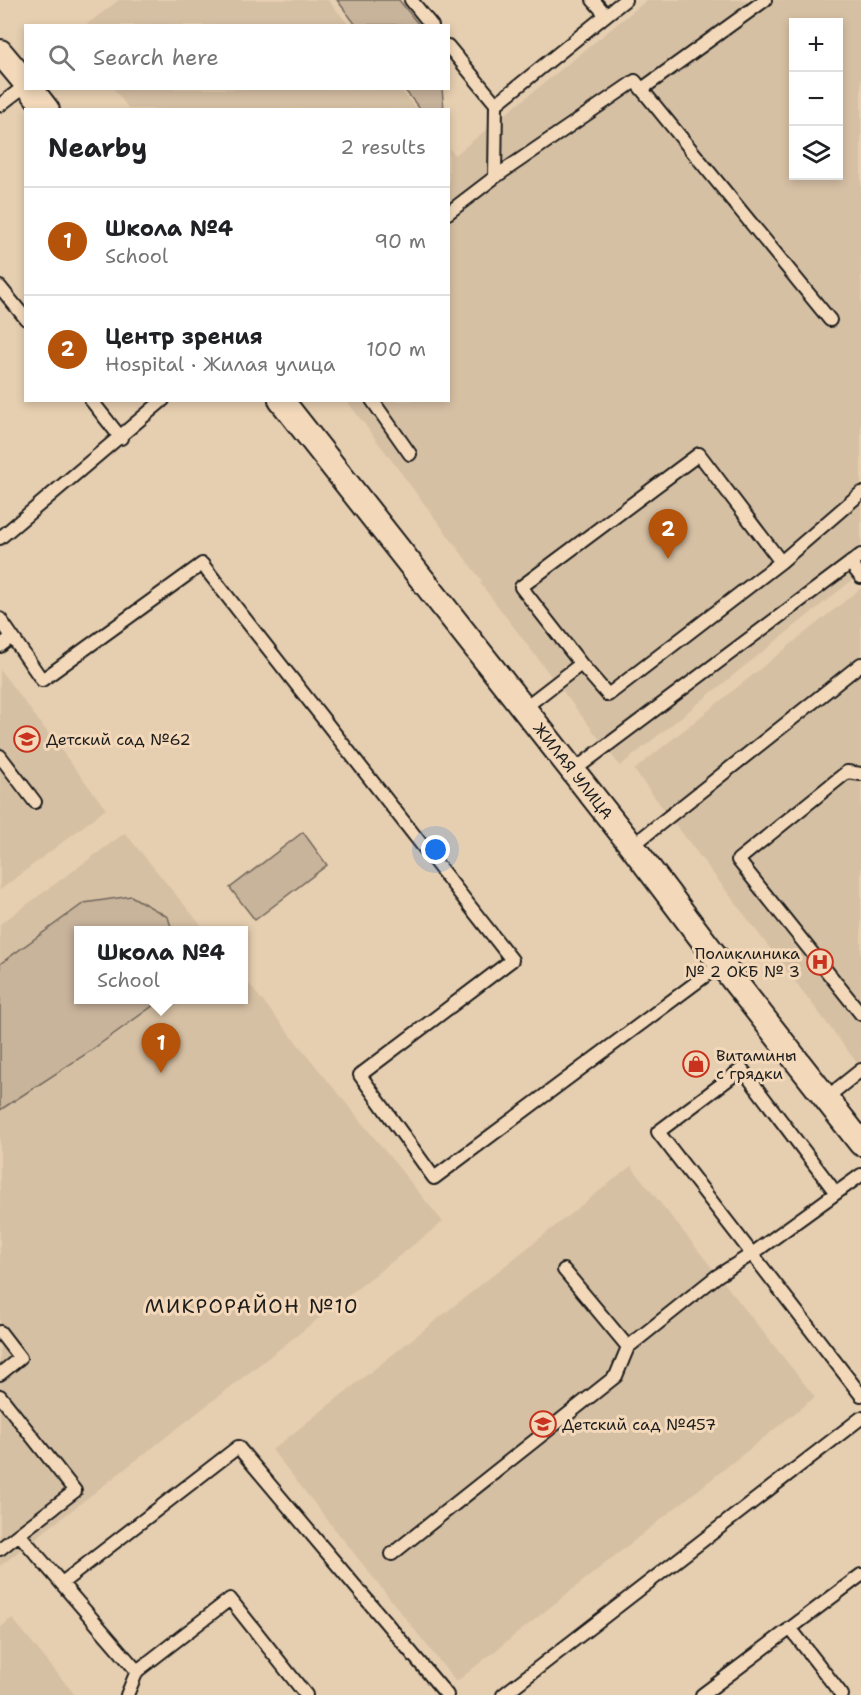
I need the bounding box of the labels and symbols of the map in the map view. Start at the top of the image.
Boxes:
pin: 2 [648,510,688,559]
street label: ЖИЛАЯ УЛИЦА [529,718,617,824]
school or university icon: Детский сад №62 [12,724,42,754]
place label: Детский сад №62 [46,729,191,750]
your location [421,835,450,864]
place label: Поликлиника № 2 ОКБ № 3 [685,943,800,982]
hospital icon: Поликлиника № 2 ОКБ № 3 [805,947,835,977]
pin: 1 [142,1024,180,1073]
place label: Витамины с грядки [716,1045,797,1084]
shop icon: Витамины с грядки [681,1049,711,1079]
district label: МИКРОРАЙОН №10 [145,1293,359,1319]
school or university icon: Детский сад №457 [528,1409,558,1439]
place label: Детский сад №457 [562,1414,716,1435]

